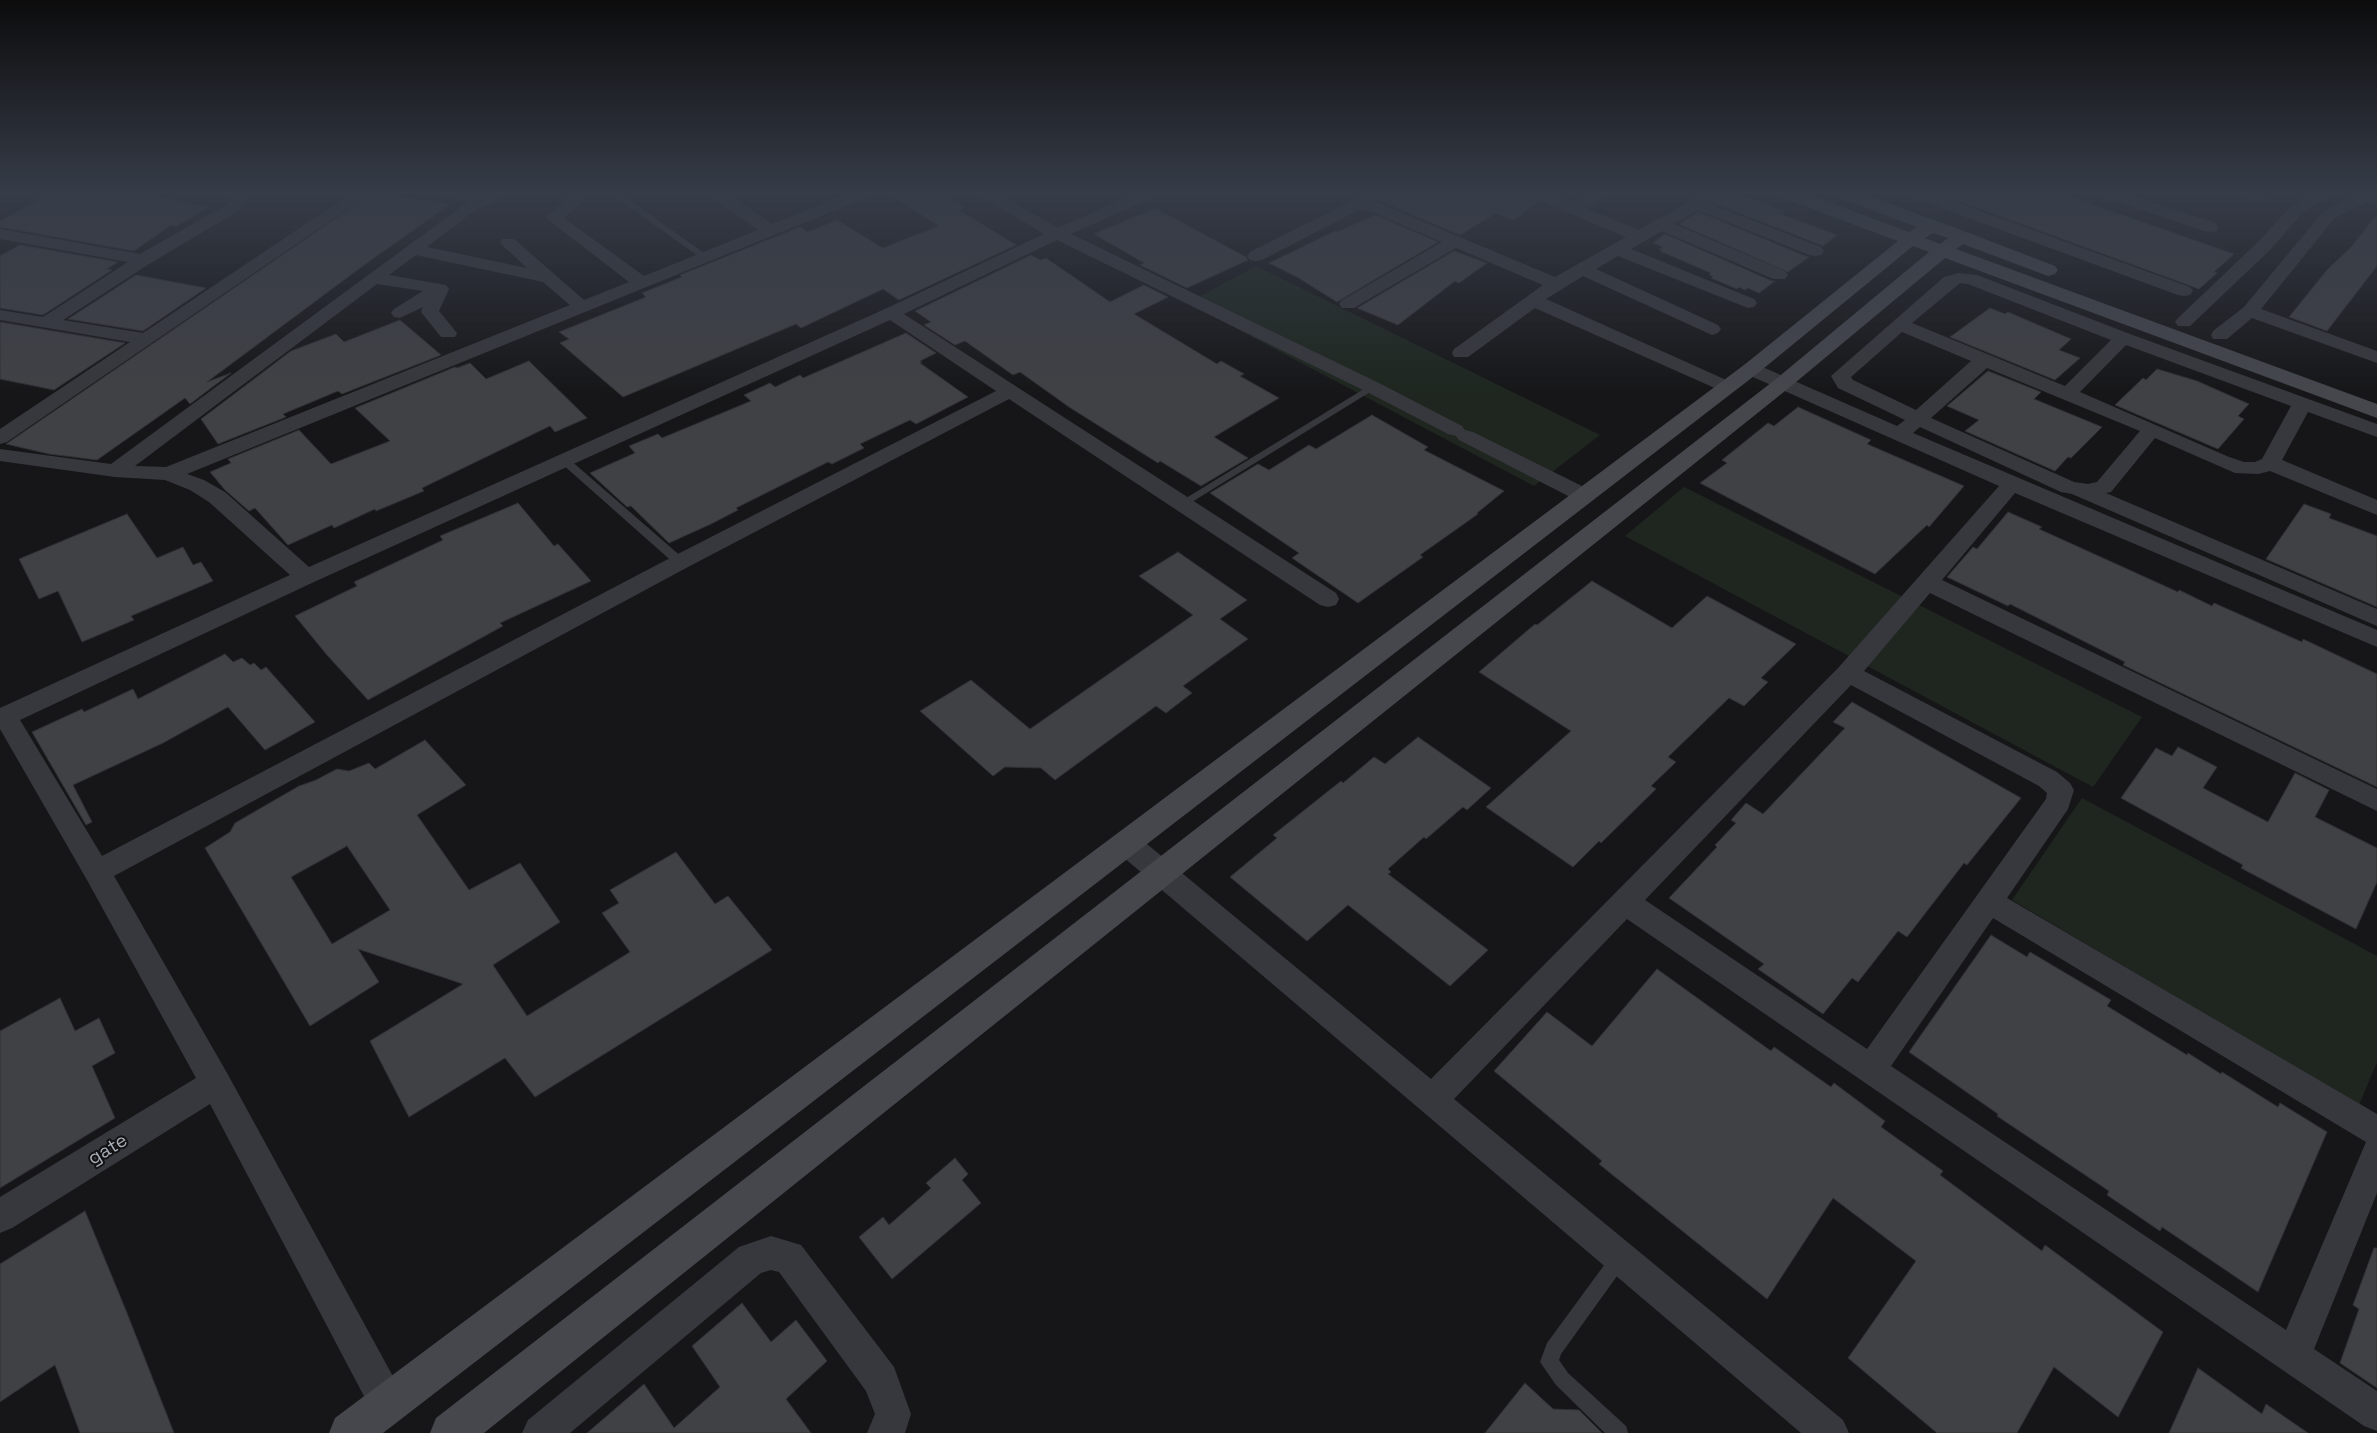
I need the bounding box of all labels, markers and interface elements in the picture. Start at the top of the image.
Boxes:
street label: gate [84,1129,132,1171]

